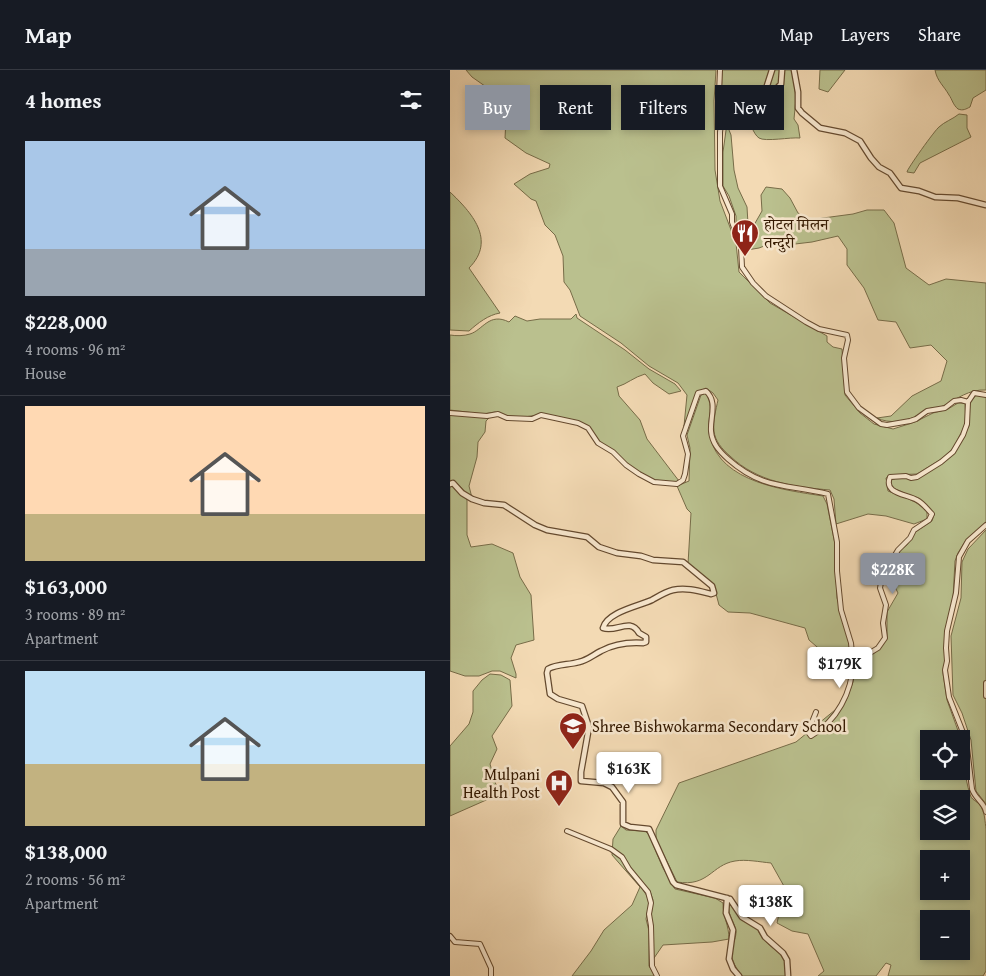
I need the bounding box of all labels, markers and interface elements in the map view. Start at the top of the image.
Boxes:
text: Map [25,17,72,52]
text: Map [780,21,813,48]
text: Layers [841,21,890,48]
text: Share [918,21,961,48]
text: 4 homes [25,85,101,116]
chip: Buy [465,85,530,130]
chip: Rent [540,85,611,130]
chip: Filters [621,85,705,130]
chip: New [715,85,784,130]
icon: filters [397,86,425,114]
icon: home [180,173,270,263]
place label: होटल मिलन तन्दुरी [763,212,829,254]
restaurant icon: होटल मिलन तन्दुरी [730,218,760,257]
text: $228,000 [25,306,107,337]
text: 4 rooms · 96 m² [25,337,125,361]
text: House [25,361,66,385]
icon: home [180,439,270,529]
pin: $228K [858,552,928,595]
text: $228K [871,557,915,581]
text: $163,000 [25,571,107,602]
text: 3 rooms · 89 m² [25,602,125,626]
text: Apartment [25,626,98,650]
pin: $179K [805,646,875,689]
text: $179K [818,651,862,675]
icon: home [180,704,270,794]
school or university icon: Shree Bishwokarma Secondary School [558,711,588,750]
place label: Shree Bishwokarma Secondary School [592,714,847,738]
map controls [920,730,970,960]
button: locate [920,730,970,780]
pin: $163K [594,752,664,794]
text: $163K [607,756,651,780]
place label: Mulpani Health Post [463,762,541,804]
hospital icon: Mulpani Health Post [544,768,574,807]
button: layers [920,790,970,840]
text: $138,000 [25,836,107,867]
button: + [920,850,970,900]
text: 2 rooms · 56 m² [25,867,125,891]
pin: $138K [736,884,806,927]
text: $138K [749,889,793,913]
text: Apartment [25,891,98,915]
button: − [920,910,970,960]

